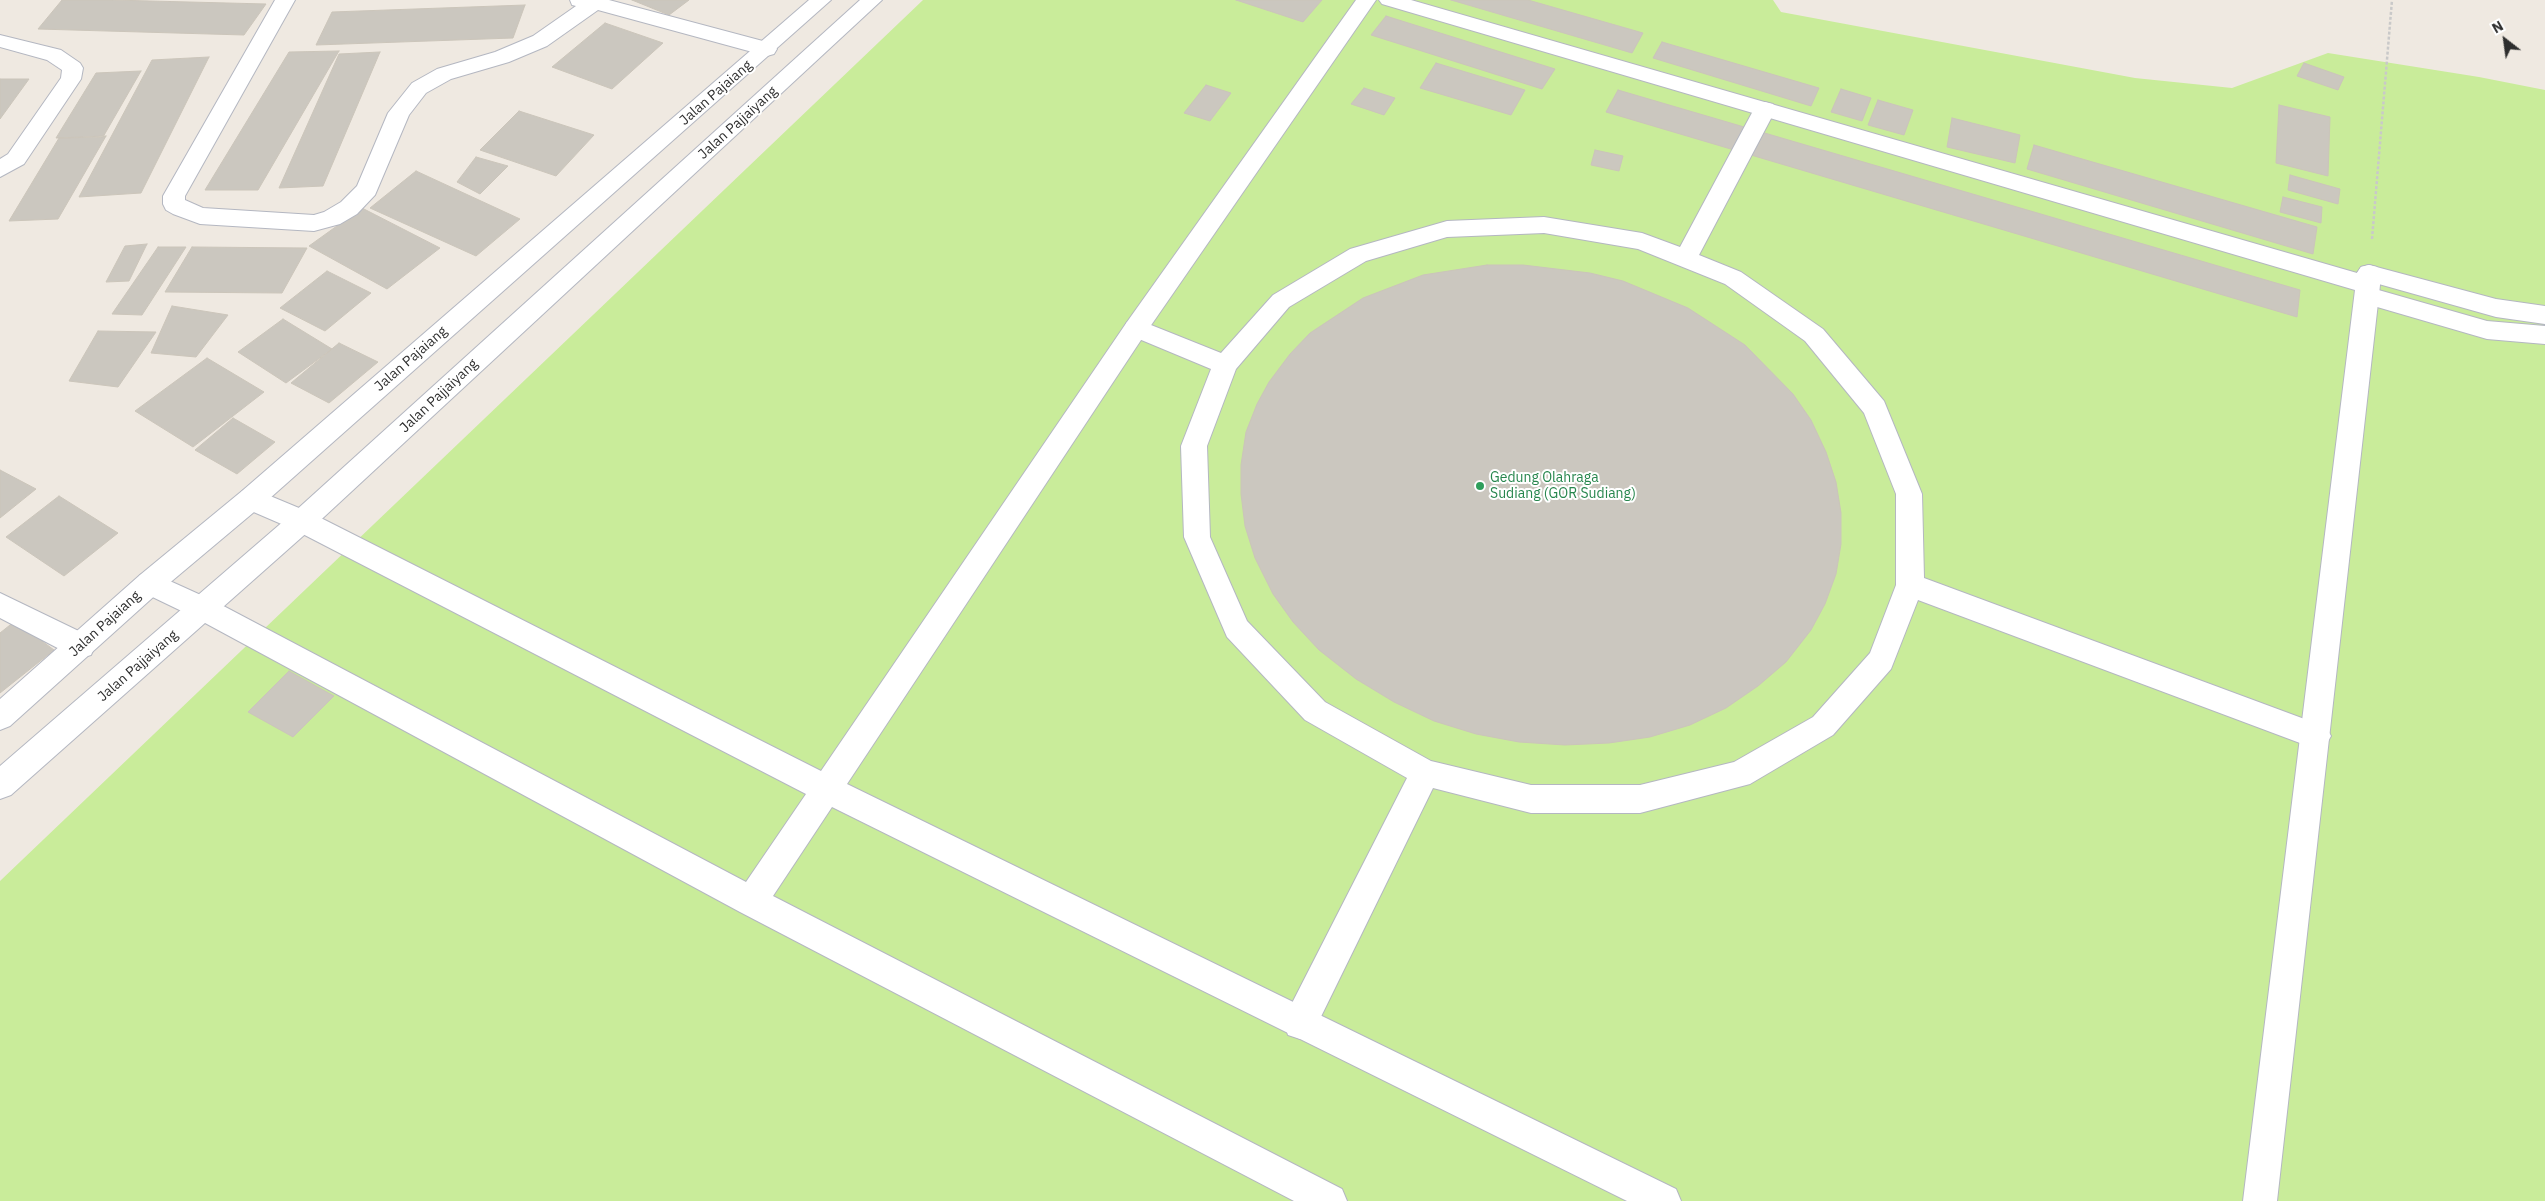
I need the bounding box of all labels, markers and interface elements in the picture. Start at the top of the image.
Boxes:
north arrow [2480,15,2530,65]
text: N [2489,17,2506,37]
street label: Jalan Pajaiang [676,57,756,129]
street label: Jalan Pajjaiyang [695,83,781,163]
street label: Jalan Pajaiang [371,323,451,395]
street label: Jalan Pajjaiyang [396,356,482,436]
place label: Gedung Olahraga Sudiang (GOR Sudiang) [1490,470,1636,502]
marker: Gedung Olahraga Sudiang (GOR Sudiang) [1474,480,1486,492]
street label: Jalan Pajaiang [66,588,144,660]
street label: Jalan Pajjaiyang [95,627,181,705]

